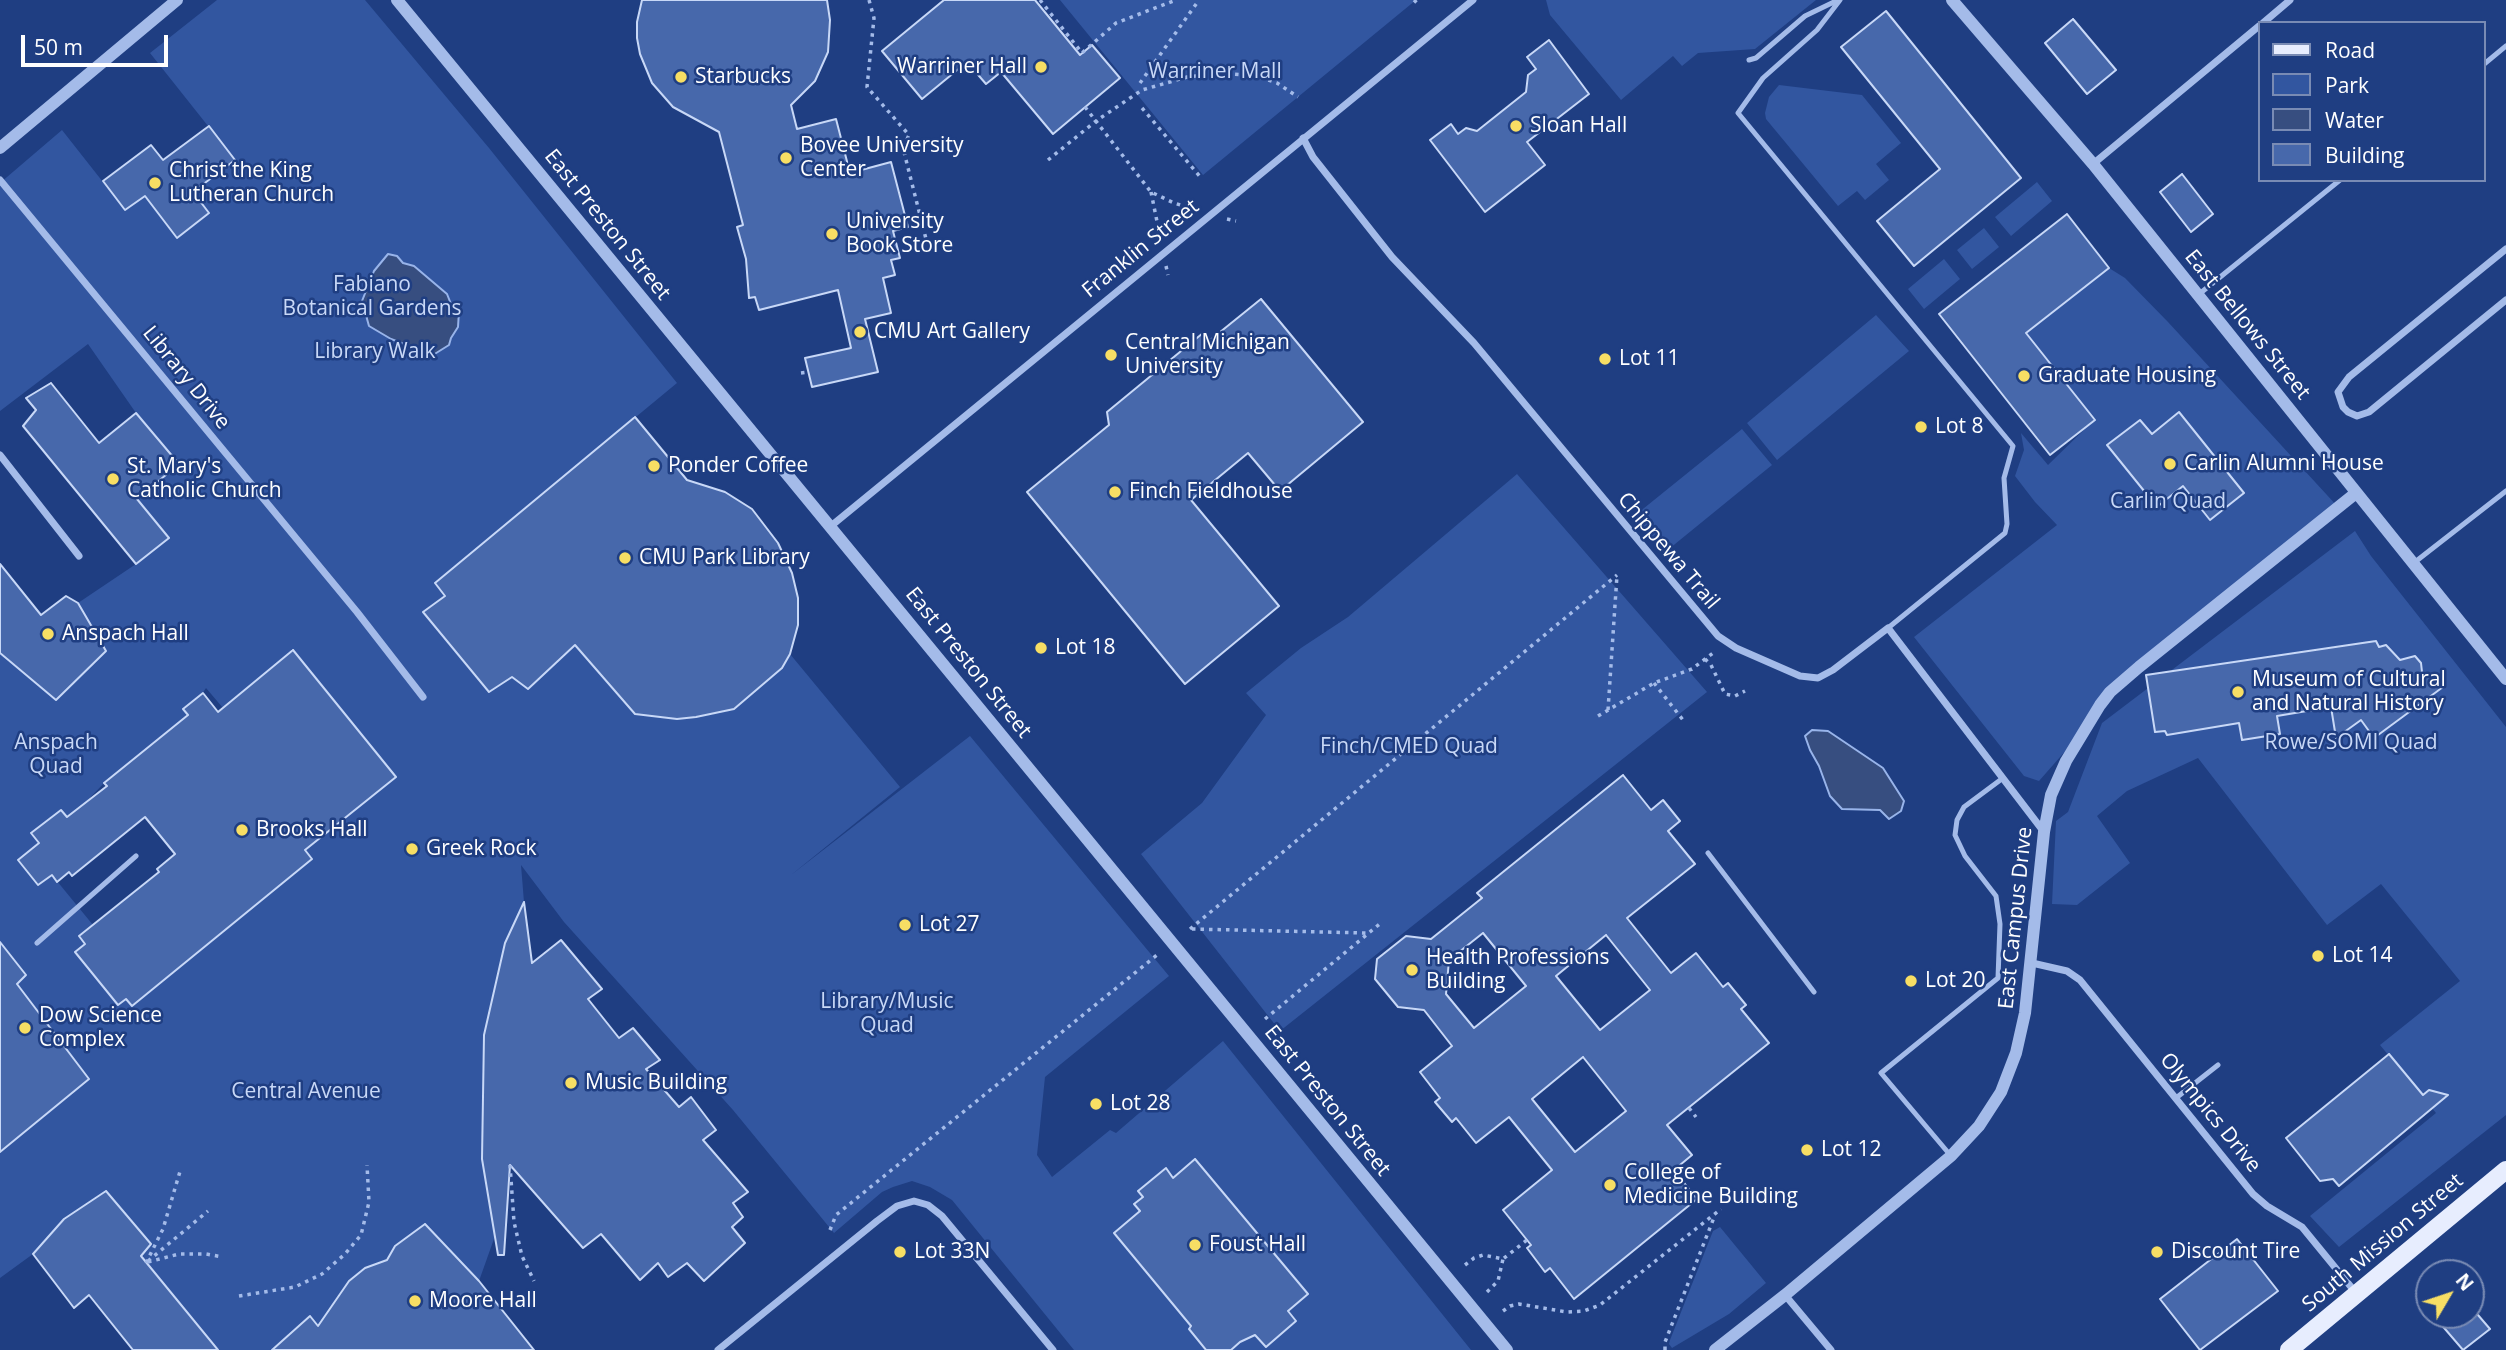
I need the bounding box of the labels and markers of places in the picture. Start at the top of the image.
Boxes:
place label: Warriner Hall [897,54,1027,80]
marker: Warriner Hall [1033,59,1049,75]
place label: Starbucks [695,64,791,90]
marker: Starbucks [673,69,689,85]
place label: Sloan Hall [1530,113,1627,139]
marker: Sloan Hall [1508,118,1524,134]
place label: Bovee University Center [800,133,963,183]
marker: Bovee University Center [778,150,794,166]
place label: Christ the King Lutheran Church [169,158,334,208]
marker: Christ the King Lutheran Church [147,175,163,191]
place label: University Book Store [846,209,953,259]
marker: University Book Store [824,226,840,242]
place label: CMU Art Gallery [874,319,1030,345]
marker: CMU Art Gallery [852,324,868,340]
place label: Central Michigan University [1125,330,1290,380]
place label: Lot 11 [1619,346,1680,372]
marker: Central Michigan University [1103,347,1119,363]
marker: Lot 11 [1597,351,1613,367]
place label: Graduate Housing [2038,363,2216,389]
marker: Graduate Housing [2016,368,2032,384]
place label: Lot 8 [1935,414,1984,440]
marker: Lot 8 [1913,419,1929,435]
place label: Carlin Alumni House [2184,451,2384,477]
place label: Ponder Coffee [668,453,808,479]
place label: St. Mary's Catholic Church [127,454,282,504]
marker: Carlin Alumni House [2162,456,2178,472]
marker: Ponder Coffee [646,458,662,474]
marker: St. Mary's Catholic Church [105,471,121,487]
place label: Finch Fieldhouse [1129,479,1293,505]
marker: Finch Fieldhouse [1107,484,1123,500]
place label: CMU Park Library [639,545,810,571]
marker: CMU Park Library [617,550,633,566]
place label: Anspach Hall [62,621,189,647]
marker: Anspach Hall [40,626,56,642]
place label: Lot 18 [1055,635,1116,661]
marker: Lot 18 [1033,640,1049,656]
place label: Museum of Cultural and Natural History [2252,667,2446,717]
marker: Museum of Cultural and Natural History [2230,684,2246,700]
place label: Brooks Hall [256,817,368,843]
marker: Brooks Hall [234,822,250,838]
place label: Greek Rock [426,836,537,862]
marker: Greek Rock [404,841,420,857]
place label: Lot 27 [919,912,980,938]
marker: Lot 27 [897,917,913,933]
place label: Lot 14 [2332,943,2393,969]
place label: Health Professions Building [1426,945,1610,995]
marker: Lot 14 [2310,948,2326,964]
marker: Health Professions Building [1404,962,1420,978]
place label: Lot 20 [1925,968,1986,994]
marker: Lot 20 [1903,973,1919,989]
place label: Dow Science Complex [39,1003,162,1053]
marker: Dow Science Complex [17,1020,33,1036]
place label: Music Building [585,1070,727,1096]
marker: Music Building [563,1075,579,1091]
place label: Lot 28 [1110,1091,1171,1117]
marker: Lot 28 [1088,1096,1104,1112]
place label: Lot 12 [1821,1137,1882,1163]
marker: Lot 12 [1799,1142,1815,1158]
place label: College of Medicine Building [1624,1160,1798,1210]
marker: College of Medicine Building [1602,1177,1618,1193]
place label: Foust Hall [1209,1232,1306,1258]
marker: Foust Hall [1187,1237,1203,1253]
place label: Lot 33N [914,1239,990,1265]
place label: Discount Tire [2171,1239,2300,1265]
marker: Lot 33N [892,1244,908,1260]
marker: Discount Tire [2149,1244,2165,1260]
place label: Moore Hall [429,1288,537,1314]
marker: Moore Hall [407,1293,423,1309]

